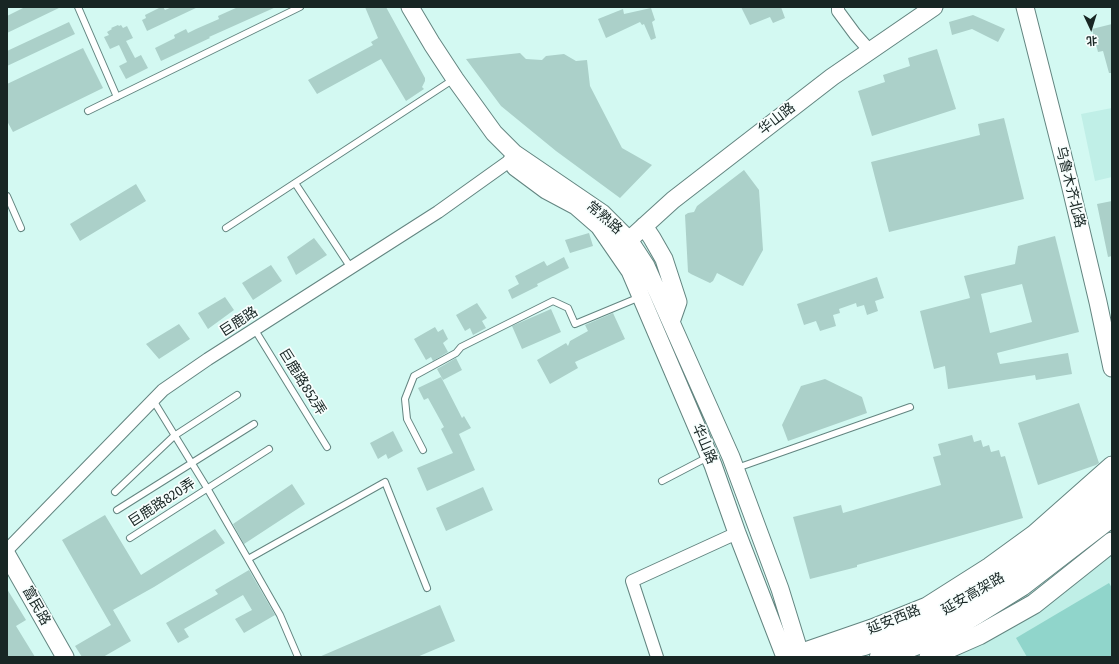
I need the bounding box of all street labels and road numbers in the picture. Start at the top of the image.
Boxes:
street label: 华山路 [755,99,799,139]
street label: 乌鲁木齐北路 [1052,144,1088,230]
street label: 常熟路 [583,198,625,238]
street label: 巨鹿路 [217,304,261,340]
street label: 巨鹿路852弄 [275,346,329,418]
street label: 华山路 [688,421,720,467]
street label: 巨鹿路820弄 [125,475,199,531]
street label: 延安高架路 [938,569,1008,619]
street label: 富民路 [18,584,54,628]
street label: 延安西路 [865,602,923,638]

